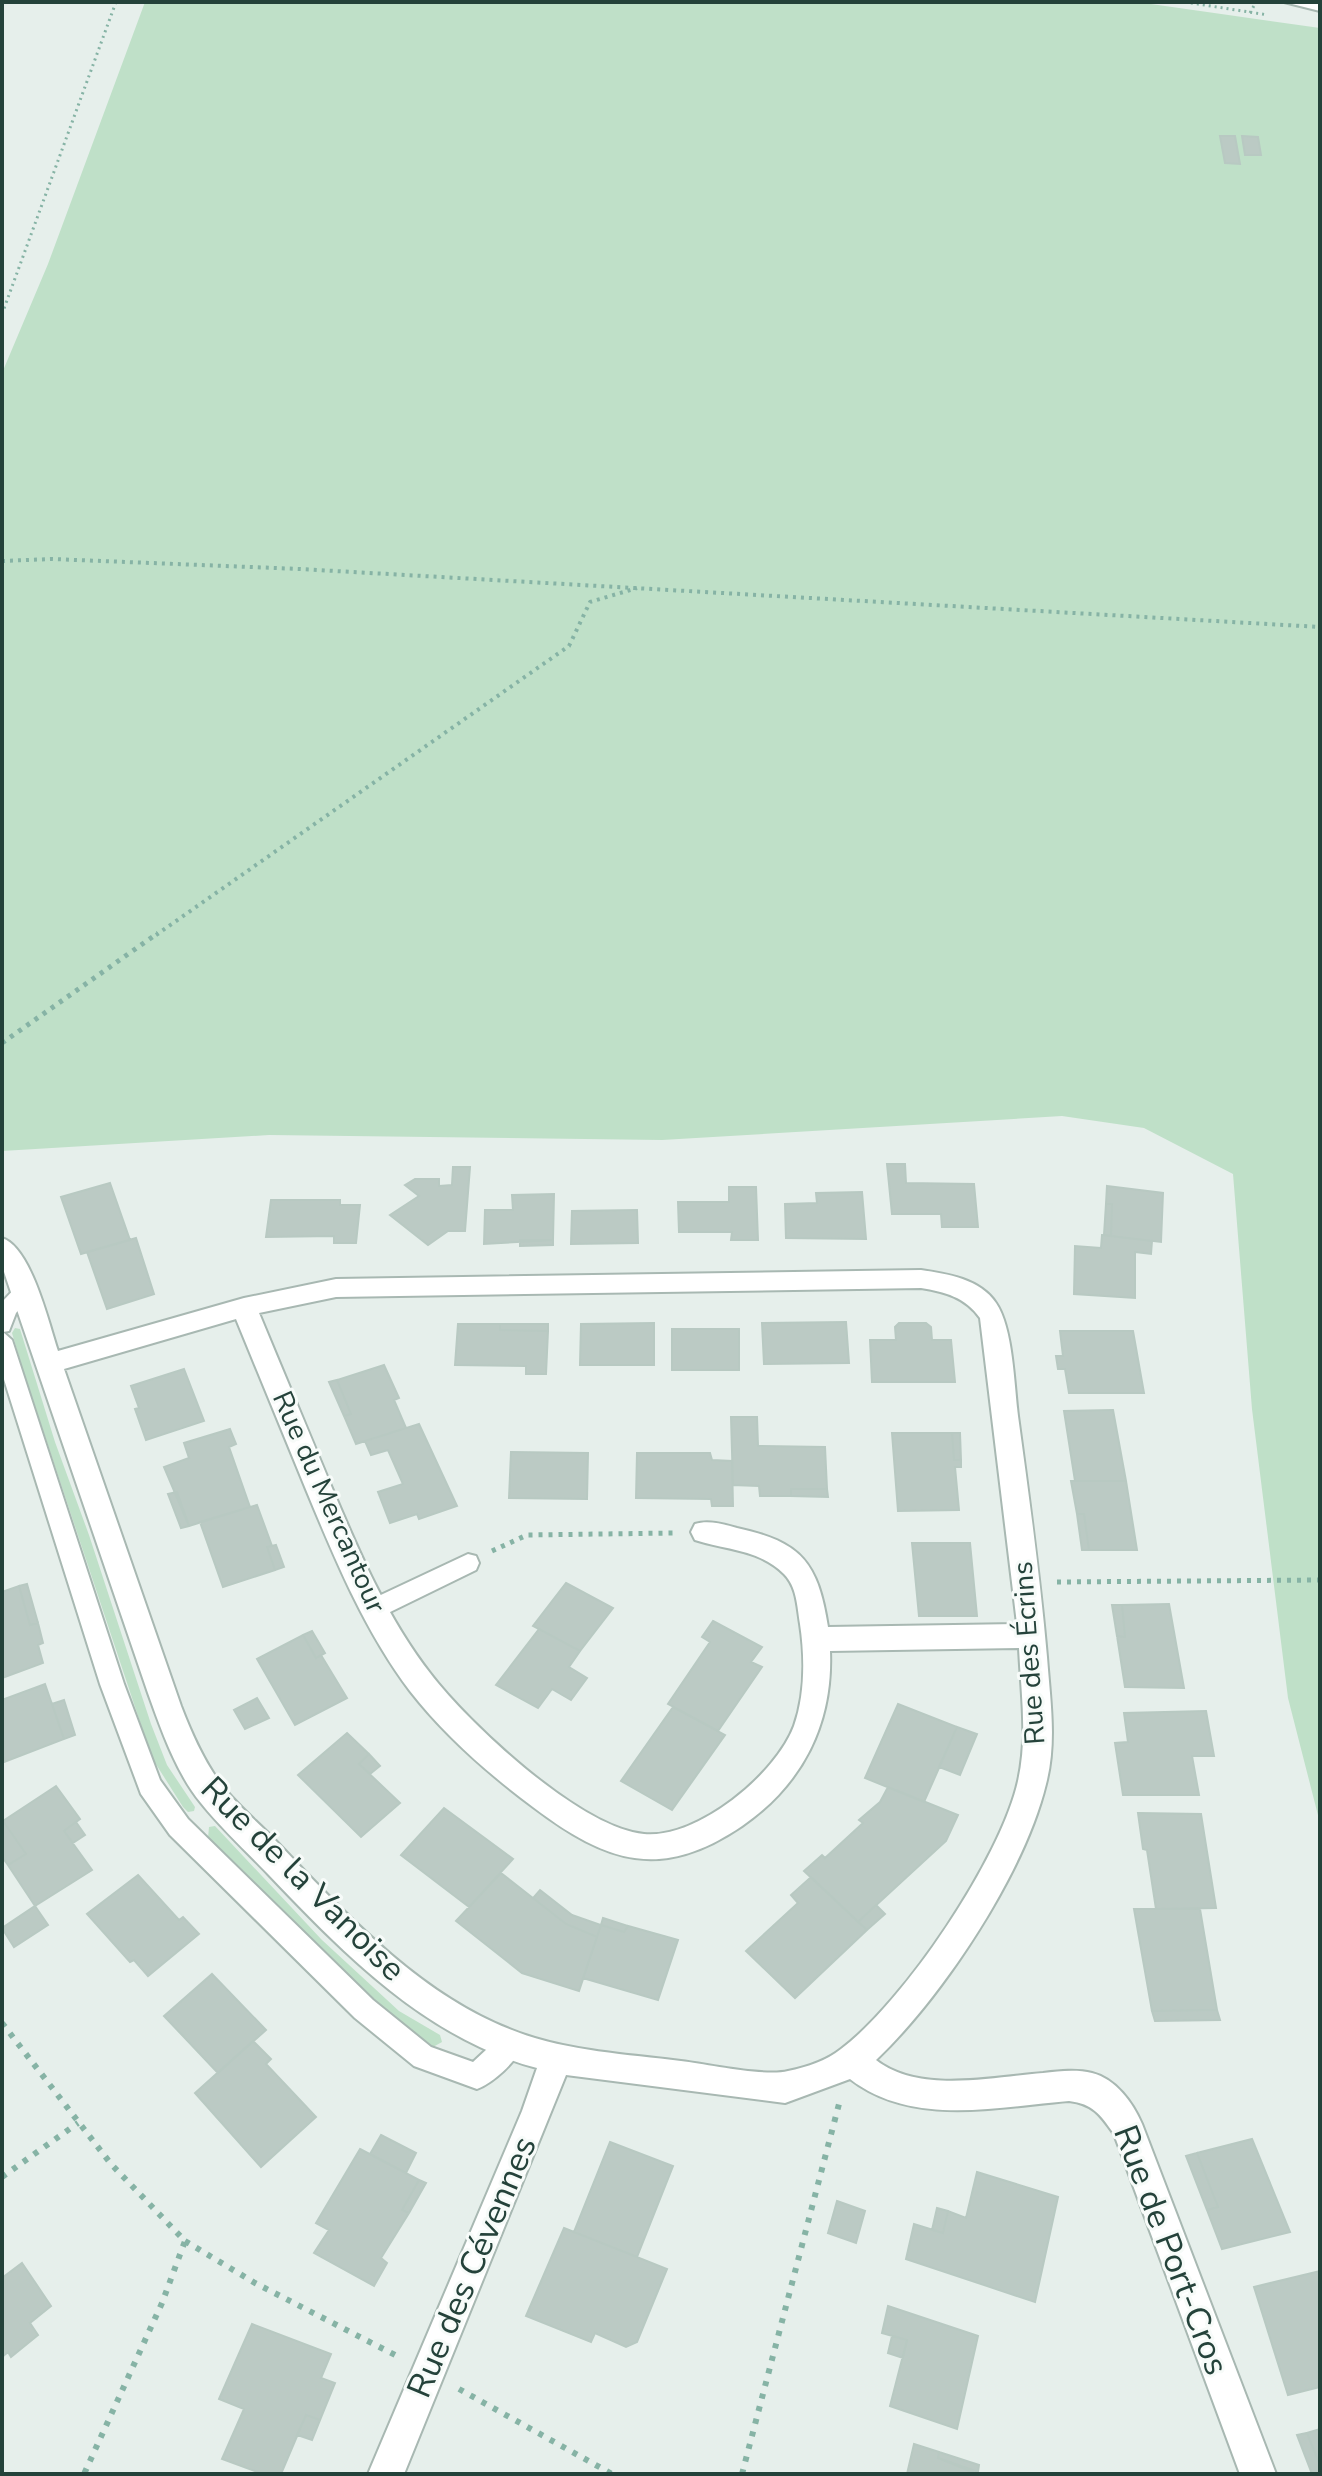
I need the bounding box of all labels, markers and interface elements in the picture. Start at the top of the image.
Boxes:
street label: Rue du Mercantour [263,1385,395,1619]
street label: Rue des Écrins [1004,1560,1054,1746]
street label: Rue de la Vanoise [191,1767,415,1991]
street label: Rue de Port-Cros [1102,2118,1240,2382]
street label: Rue des Cévennes [396,2129,548,2405]

